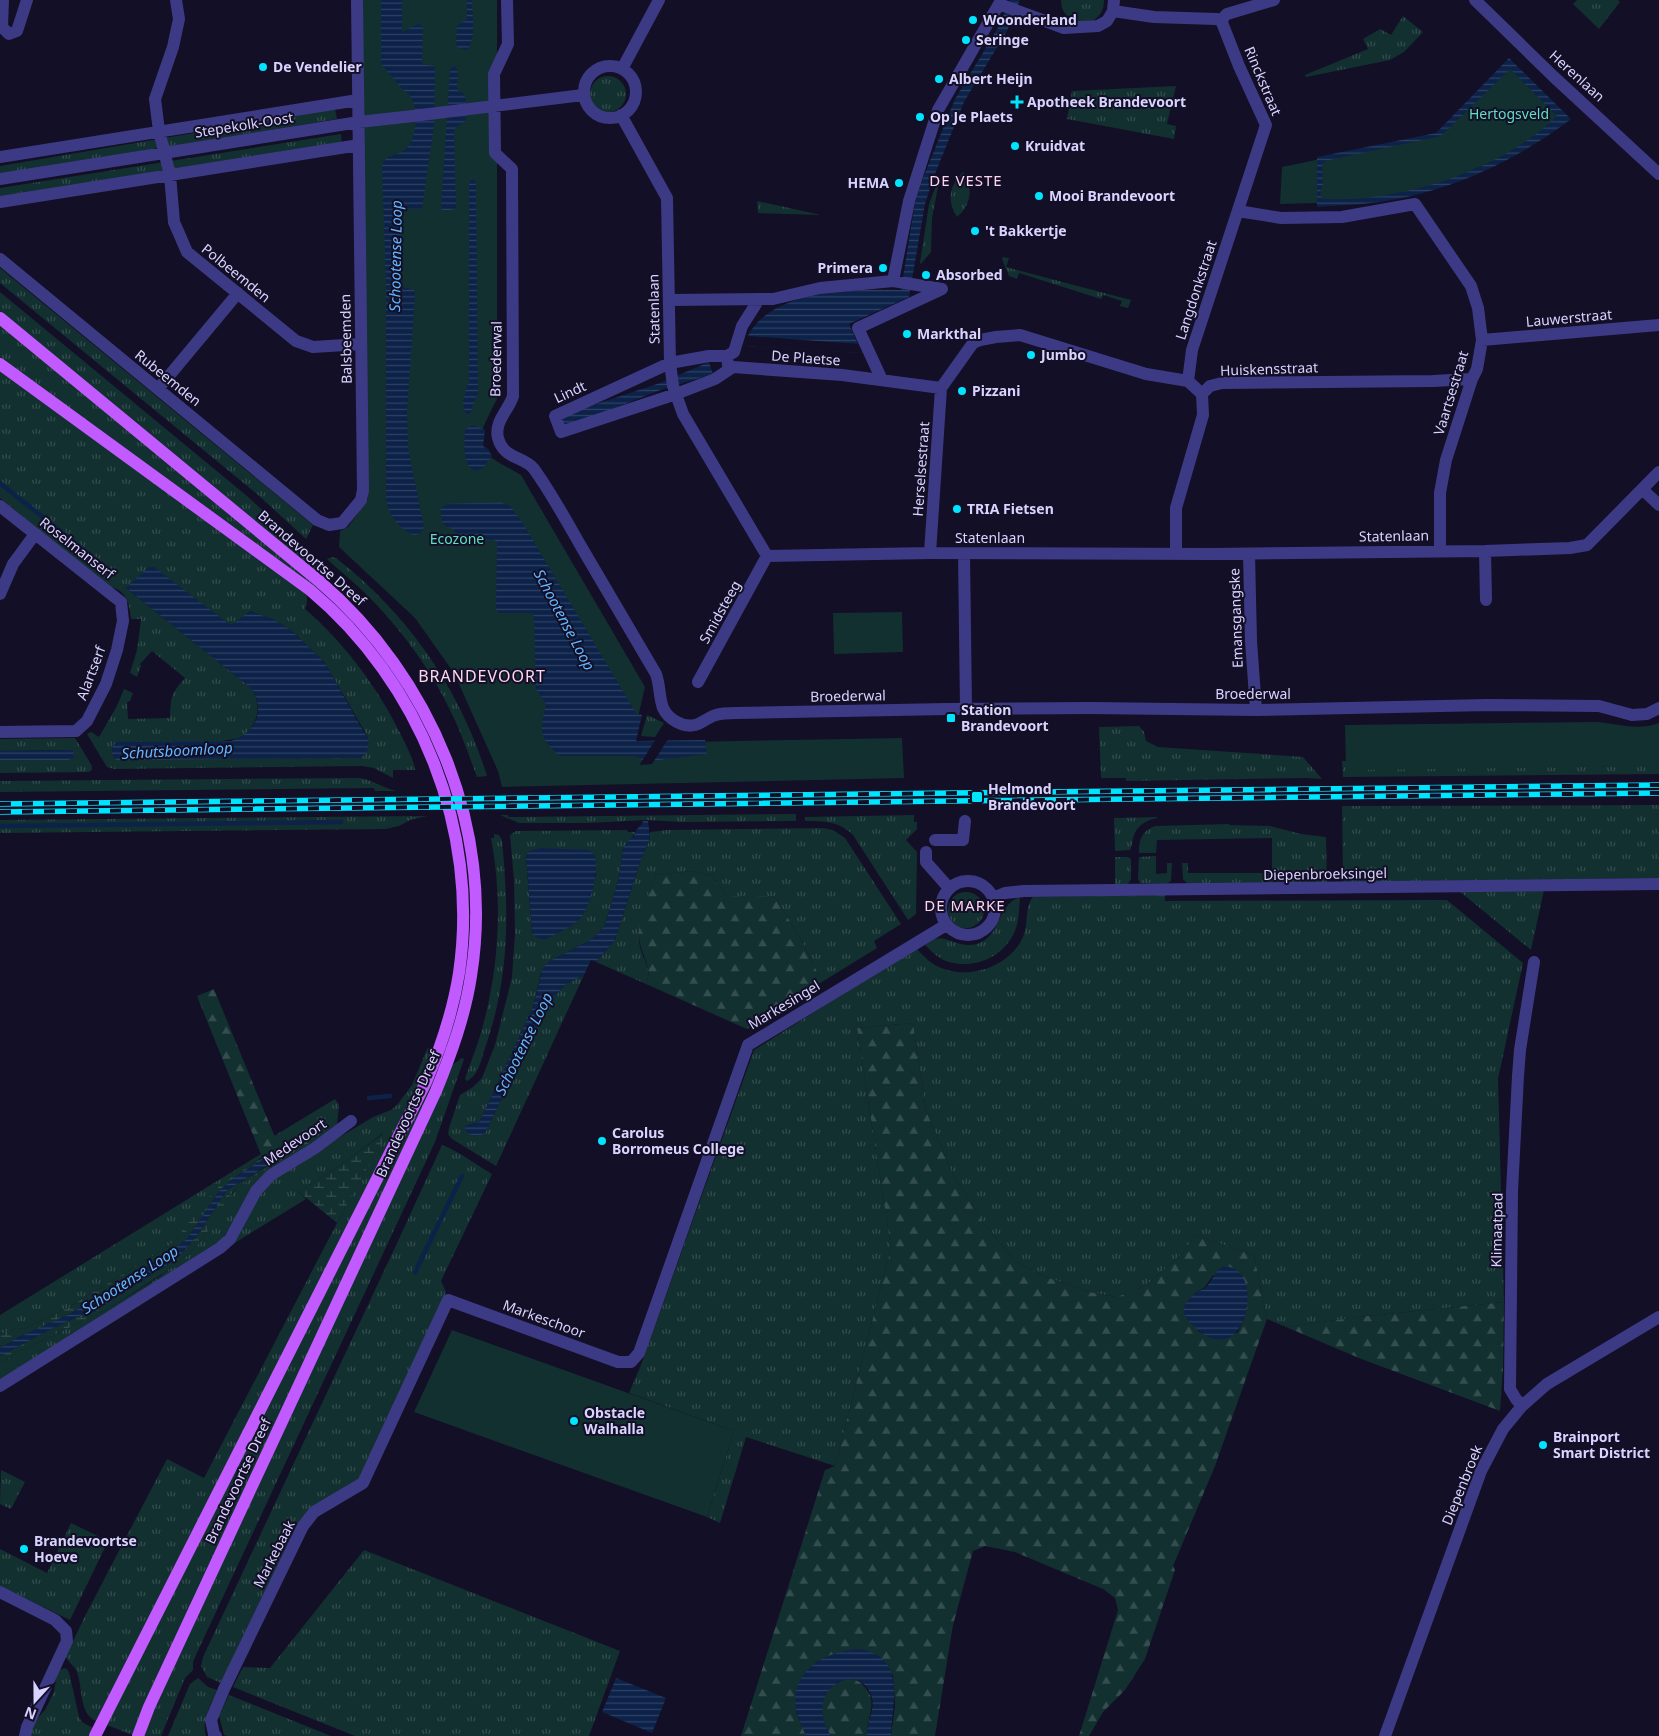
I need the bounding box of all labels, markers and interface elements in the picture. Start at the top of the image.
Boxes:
place label: Woonderland [983,10,1077,29]
marker: Woonderland [967,14,979,26]
place label: Seringe [976,30,1029,49]
marker: Seringe [960,34,972,46]
street label: Rinckstraat [1240,43,1287,118]
street label: Herenlaan [1546,46,1609,106]
place label: De Vendelier [273,57,362,76]
marker: De Vendelier [257,61,269,73]
place label: Albert Heijn [949,69,1033,88]
marker: Albert Heijn [933,73,945,85]
place label: Apotheek Brandevoort [1027,92,1186,111]
marker: Apotheek Brandevoort [1011,96,1023,108]
park label: Hertogsveld [1469,104,1549,123]
street label: Stepekolk-Oost [193,107,295,142]
place label: Op Je Plaets [930,107,1013,126]
marker: Op Je Plaets [914,111,926,123]
place label: Kruidvat [1025,136,1085,155]
marker: Kruidvat [1009,140,1021,152]
district label: DE VESTE [929,170,1003,190]
place label: HEMA [848,173,889,192]
marker: HEMA [893,177,905,189]
place label: Mooi Brandevoort [1049,186,1175,205]
marker: Mooi Brandevoort [1033,190,1045,202]
water label: Schootense Loop [384,200,406,312]
place label: 't Bakkertje [985,221,1067,240]
marker: 't Bakkertje [969,225,981,237]
street label: Langdonkstraat [1170,238,1221,342]
street label: Polbeemden [198,239,275,306]
place label: Primera [817,258,873,277]
marker: Primera [877,262,889,274]
place label: Absorbed [936,265,1003,284]
marker: Absorbed [920,269,932,281]
street label: Statenlaan [643,274,664,344]
street label: Balsbeemden [335,294,356,384]
street label: Lauwerstraat [1525,304,1613,331]
street label: Broederwal [485,321,506,397]
place label: Markthal [917,324,981,343]
marker: Markthal [901,328,913,340]
street label: Rubeemden [131,345,205,410]
place label: Jumbo [1039,345,1086,364]
street label: De Plaetse [771,346,841,369]
street label: Vaartsestraat [1429,348,1472,437]
marker: Jumbo [1025,349,1037,361]
street label: Huiskensstraat [1220,357,1318,380]
street label: Lindt [551,376,589,407]
place label: Pizzani [972,381,1020,400]
marker: Pizzani [956,385,968,397]
street label: Herselsestraat [908,421,933,517]
place label: TRIA Fietsen [967,499,1054,518]
marker: TRIA Fietsen [951,503,963,515]
street label: Brandevoortse Dreef [254,506,371,610]
street label: Roselmanserf [36,512,120,584]
street label: Statenlaan [1359,525,1429,546]
street label: Statenlaan [955,528,1025,547]
park label: Ecozone [430,529,484,548]
water label: Schootense Loop [530,566,600,674]
street label: Emansgangske [1224,568,1247,668]
street label: Smidsteeg [694,577,745,647]
street label: Alartserf [72,642,110,703]
district label: BRANDEVOORT [418,665,546,687]
street label: Broederwal [1215,684,1291,703]
street label: Broederwal [810,685,886,706]
place label: Station Brandevoort [961,700,1049,735]
marker: Station Brandevoort [945,712,957,724]
water label: Schutsboomloop [121,737,233,763]
place label: Helmond Brandevoort [988,779,1076,814]
marker: Helmond Brandevoort [970,790,984,804]
street label: Diepenbroeksingel [1263,863,1387,884]
district label: DE MARKE [924,895,1006,915]
street label: Markesingel [744,976,823,1034]
water label: Schootense Loop [490,989,557,1098]
street label: Brandevoortse Dreef [371,1046,445,1180]
street label: Medevoort [260,1114,330,1170]
place label: Carolus Borromeus College [612,1123,744,1158]
marker: Carolus Borromeus College [596,1135,608,1147]
street label: Klimaatpad [1486,1192,1507,1268]
water label: Schootense Loop [77,1240,182,1318]
street label: Markeschoor [500,1295,588,1342]
place label: Obstacle Walhalla [584,1403,645,1438]
street label: Brandevoortse Dreef [200,1414,276,1547]
marker: Obstacle Walhalla [568,1415,580,1427]
place label: Brainport Smart District [1553,1427,1650,1462]
marker: Brainport Smart District [1537,1439,1549,1451]
street label: Diepenbroek [1437,1441,1486,1528]
street label: Markebaak [248,1516,299,1591]
place label: Brandevoortse Hoeve [34,1531,137,1566]
marker: Brandevoortse Hoeve [18,1543,30,1555]
north arrow [10,1676,60,1726]
text: N [21,1703,39,1725]

